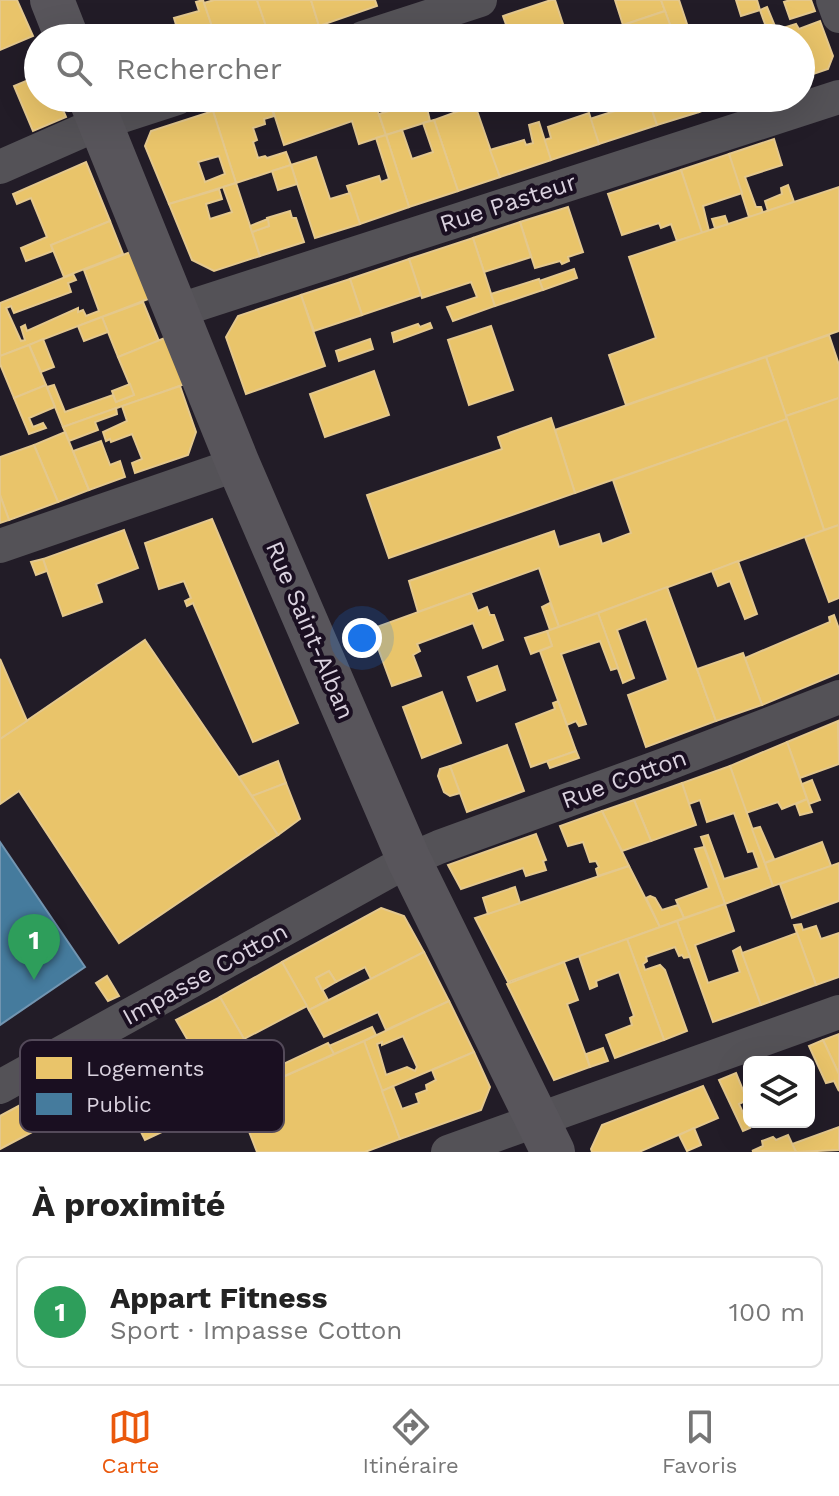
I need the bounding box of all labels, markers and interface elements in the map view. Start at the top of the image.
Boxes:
search box [24,24,815,112]
icon: search [52,46,96,90]
text: Rechercher [116,51,282,86]
street label: Rue Pasteur [436,168,580,238]
street label: Rue Saint-Alban [260,537,360,723]
your location [342,618,382,658]
street label: Rue Cotton [558,743,690,815]
pin: 1 [8,914,60,980]
street label: Impasse Cotton [118,917,292,1031]
legend [20,1040,284,1132]
text: Logements [86,1056,204,1081]
map controls [743,1056,815,1128]
button: layers [743,1056,815,1128]
text: Public [86,1092,152,1117]
text: À proximité [32,1184,226,1224]
text: Appart Fitness [110,1280,328,1315]
text: 1 [54,1297,66,1327]
text: 100 m [729,1297,805,1327]
text: Sport · Impasse Cotton [110,1315,402,1345]
tab: Carte [102,1405,159,1478]
tab: Itinéraire [363,1405,459,1478]
tab: Favoris [662,1405,737,1478]

